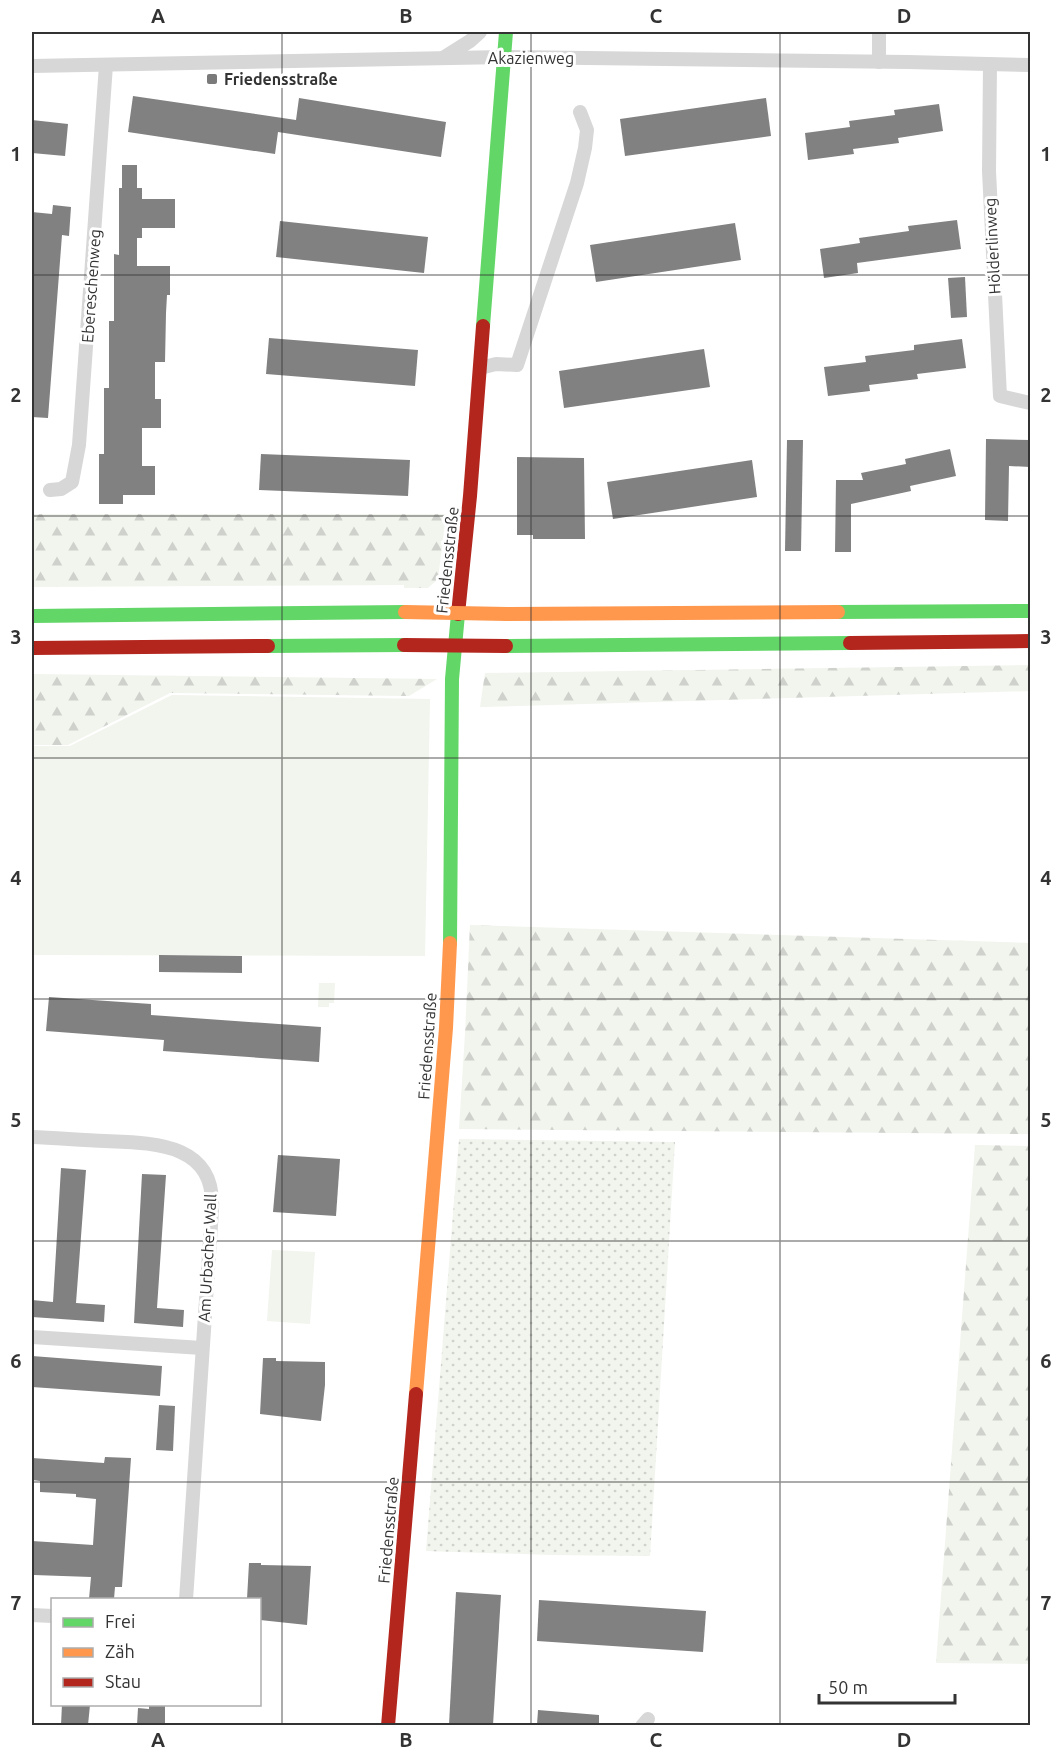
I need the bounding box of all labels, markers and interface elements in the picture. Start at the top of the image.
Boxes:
text: A [151,4,165,27]
text: B [399,4,413,27]
text: C [650,4,663,27]
text: D [897,4,911,27]
street label: Akazienweg [488,49,574,67]
place label: Friedensstraße [224,70,338,88]
marker: Friedensstraße [205,72,219,86]
text: 1 [10,142,22,165]
text: 1 [1040,142,1052,165]
street label: Hölderlinweg [980,197,1004,295]
street label: Ebereschenweg [78,229,104,343]
text: 2 [10,383,22,406]
text: 2 [1040,383,1052,406]
street label: Friedensstraße [432,506,462,614]
text: 3 [10,625,22,648]
text: 3 [1040,625,1052,648]
text: 4 [10,866,22,889]
text: 4 [1040,866,1052,889]
street label: Friedensstraße [414,992,440,1100]
text: 5 [10,1108,22,1131]
text: 5 [1040,1108,1052,1131]
street label: Am Urbacher Wall [195,1193,219,1323]
text: 6 [10,1349,22,1372]
text: 6 [1040,1349,1052,1372]
street label: Friedensstraße [374,1476,402,1584]
text: 7 [10,1591,22,1614]
text: 7 [1040,1591,1052,1614]
legend [51,1598,261,1706]
text: Frei [105,1611,135,1631]
text: Zäh [105,1641,135,1661]
scale bar [819,1667,956,1705]
text: Stau [105,1671,141,1691]
text: 50 m [828,1677,868,1697]
text: A [151,1728,165,1751]
text: B [399,1728,413,1751]
text: C [650,1728,663,1751]
text: D [897,1728,911,1751]

